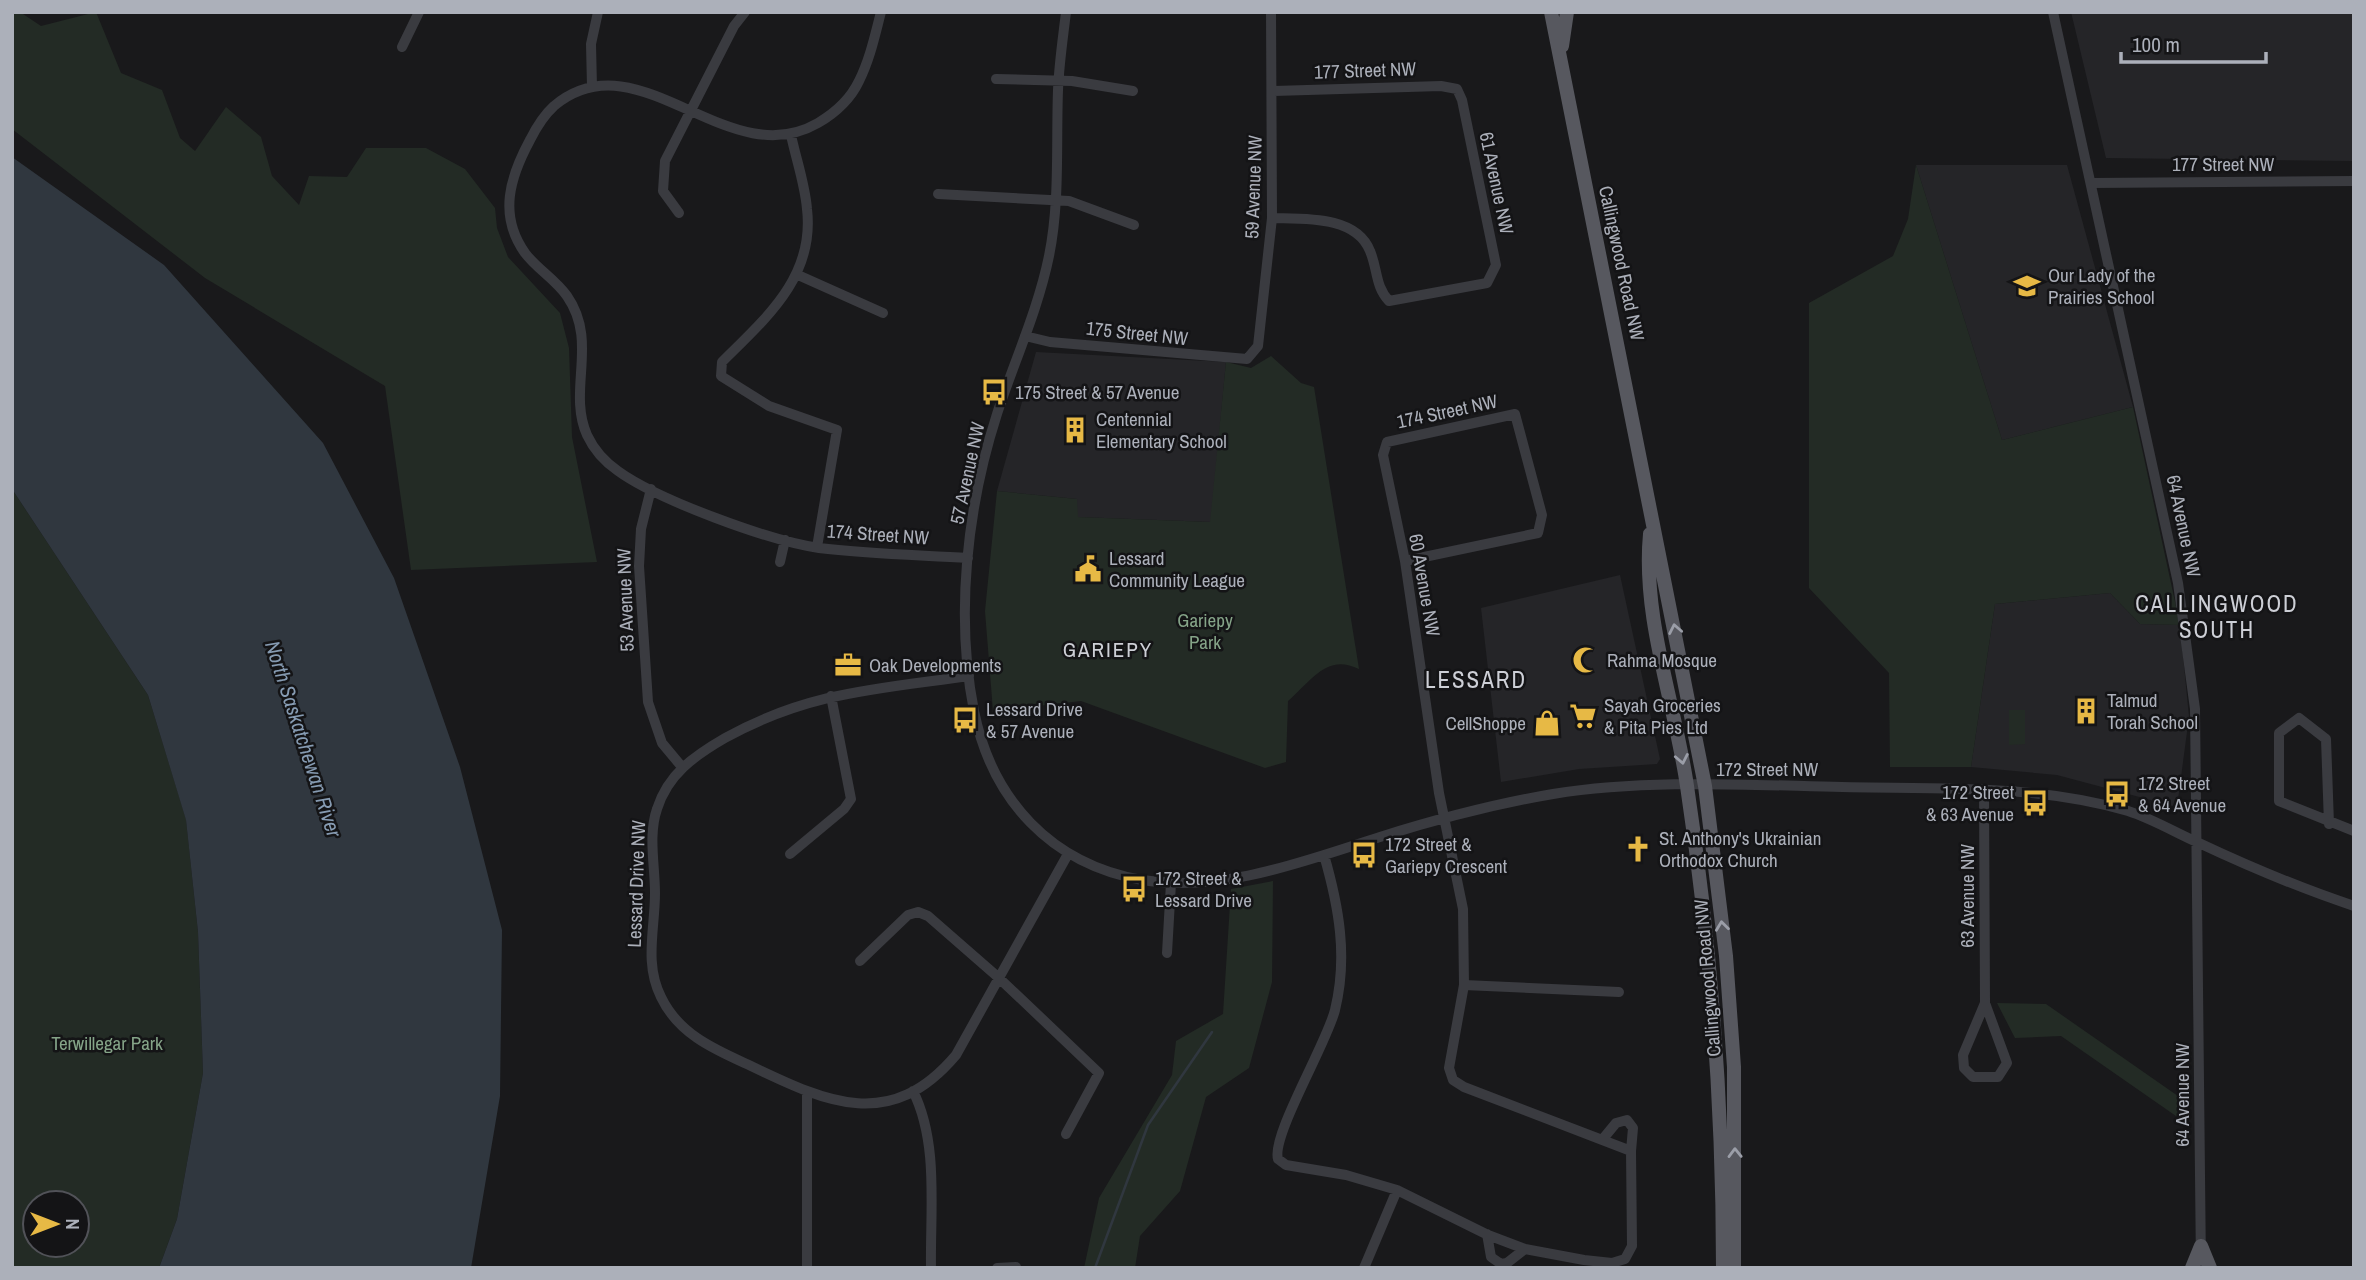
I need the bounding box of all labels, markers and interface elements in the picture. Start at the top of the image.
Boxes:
scale bar [2121,21,2266,65]
text: 100 m [2132,30,2180,59]
street label: 177 Street NW [1313,55,1417,85]
street label: 61 Avenue NW [1474,130,1521,237]
street label: 59 Avenue NW [1238,134,1268,239]
street label: 177 Street NW [2172,151,2274,177]
street label: Callingwood Road NW [1593,183,1651,343]
place label: Our Lady of the Prairies School [2048,262,2155,310]
school or university icon: Our Lady of the Prairies School [2012,271,2042,301]
street label: 175 Street NW [1085,315,1189,351]
bus stop icon: 175 Street & 57 Avenue [979,377,1009,407]
place label: 175 Street & 57 Avenue [1015,379,1179,405]
street label: 174 Street NW [1394,388,1500,434]
place label: Centennial Elementary School [1096,406,1227,454]
building icon: Centennial Elementary School [1060,415,1090,445]
street label: 57 Avenue NW [944,419,991,526]
street label: 64 Avenue NW [2161,473,2208,580]
street label: 174 Street NW [826,517,930,551]
street label: 60 Avenue NW [1403,532,1447,639]
place label: Lessard Community League [1109,545,1245,593]
street label: 53 Avenue NW [610,547,640,652]
public building icon: Lessard Community League [1073,554,1103,584]
district label: CALLINGWOOD SOUTH [2135,588,2299,645]
park label: Gariepy Park [1177,607,1233,655]
one-way arrow [1668,623,1683,635]
district label: GARIEPY [1063,635,1153,664]
water label: North Saskatchewan River [258,637,349,842]
mosque icon: Rahma Mosque [1571,645,1601,675]
place label: Rahma Mosque [1607,647,1717,673]
office icon: Oak Developments [833,650,863,680]
place label: Oak Developments [869,652,1002,678]
district label: LESSARD [1425,664,1527,695]
place label: Talmud Torah School [2107,687,2198,735]
place label: Sayah Groceries & Pita Pies Ltd [1604,692,1721,740]
place label: Lessard Drive & 57 Avenue [986,696,1083,744]
building icon: Talmud Torah School [2071,696,2101,726]
supermarket icon: Sayah Groceries & Pita Pies Ltd [1568,701,1598,731]
bus stop icon: Lessard Drive & 57 Avenue [950,705,980,735]
shop icon: CellShoppe [1532,708,1562,738]
place label: CellShoppe [1445,710,1526,736]
one-way arrow [1674,753,1689,765]
street label: 172 Street NW [1716,756,1818,782]
place label: 172 Street & 64 Avenue [2138,770,2226,818]
place label: 172 Street & 63 Avenue [1926,779,2015,827]
bus stop icon: 172 Street & 64 Avenue [2102,779,2132,809]
bus stop icon: 172 Street & 63 Avenue [2020,788,2050,818]
street label: Lessard Drive NW [621,820,651,948]
place label: St. Anthony's Ukrainian Orthodox Church [1659,825,1821,873]
place label: 172 Street & Gariepy Crescent [1385,831,1508,879]
church icon: St. Anthony's Ukrainian Orthodox Church [1623,834,1653,864]
bus stop icon: 172 Street & Gariepy Crescent [1349,840,1379,870]
street label: 63 Avenue NW [1954,844,1980,948]
place label: 172 Street & Lessard Drive [1155,865,1252,913]
bus stop icon: 172 Street & Lessard Drive [1119,874,1149,904]
street label: Callingwood Road NW [1687,898,1727,1058]
one-way arrow [1715,920,1730,932]
park label: Terwillegar Park [51,1030,163,1056]
street label: 64 Avenue NW [2169,1043,2195,1147]
one-way arrow [1728,1147,1743,1158]
north arrow [21,1189,91,1259]
text: N [60,1218,86,1230]

